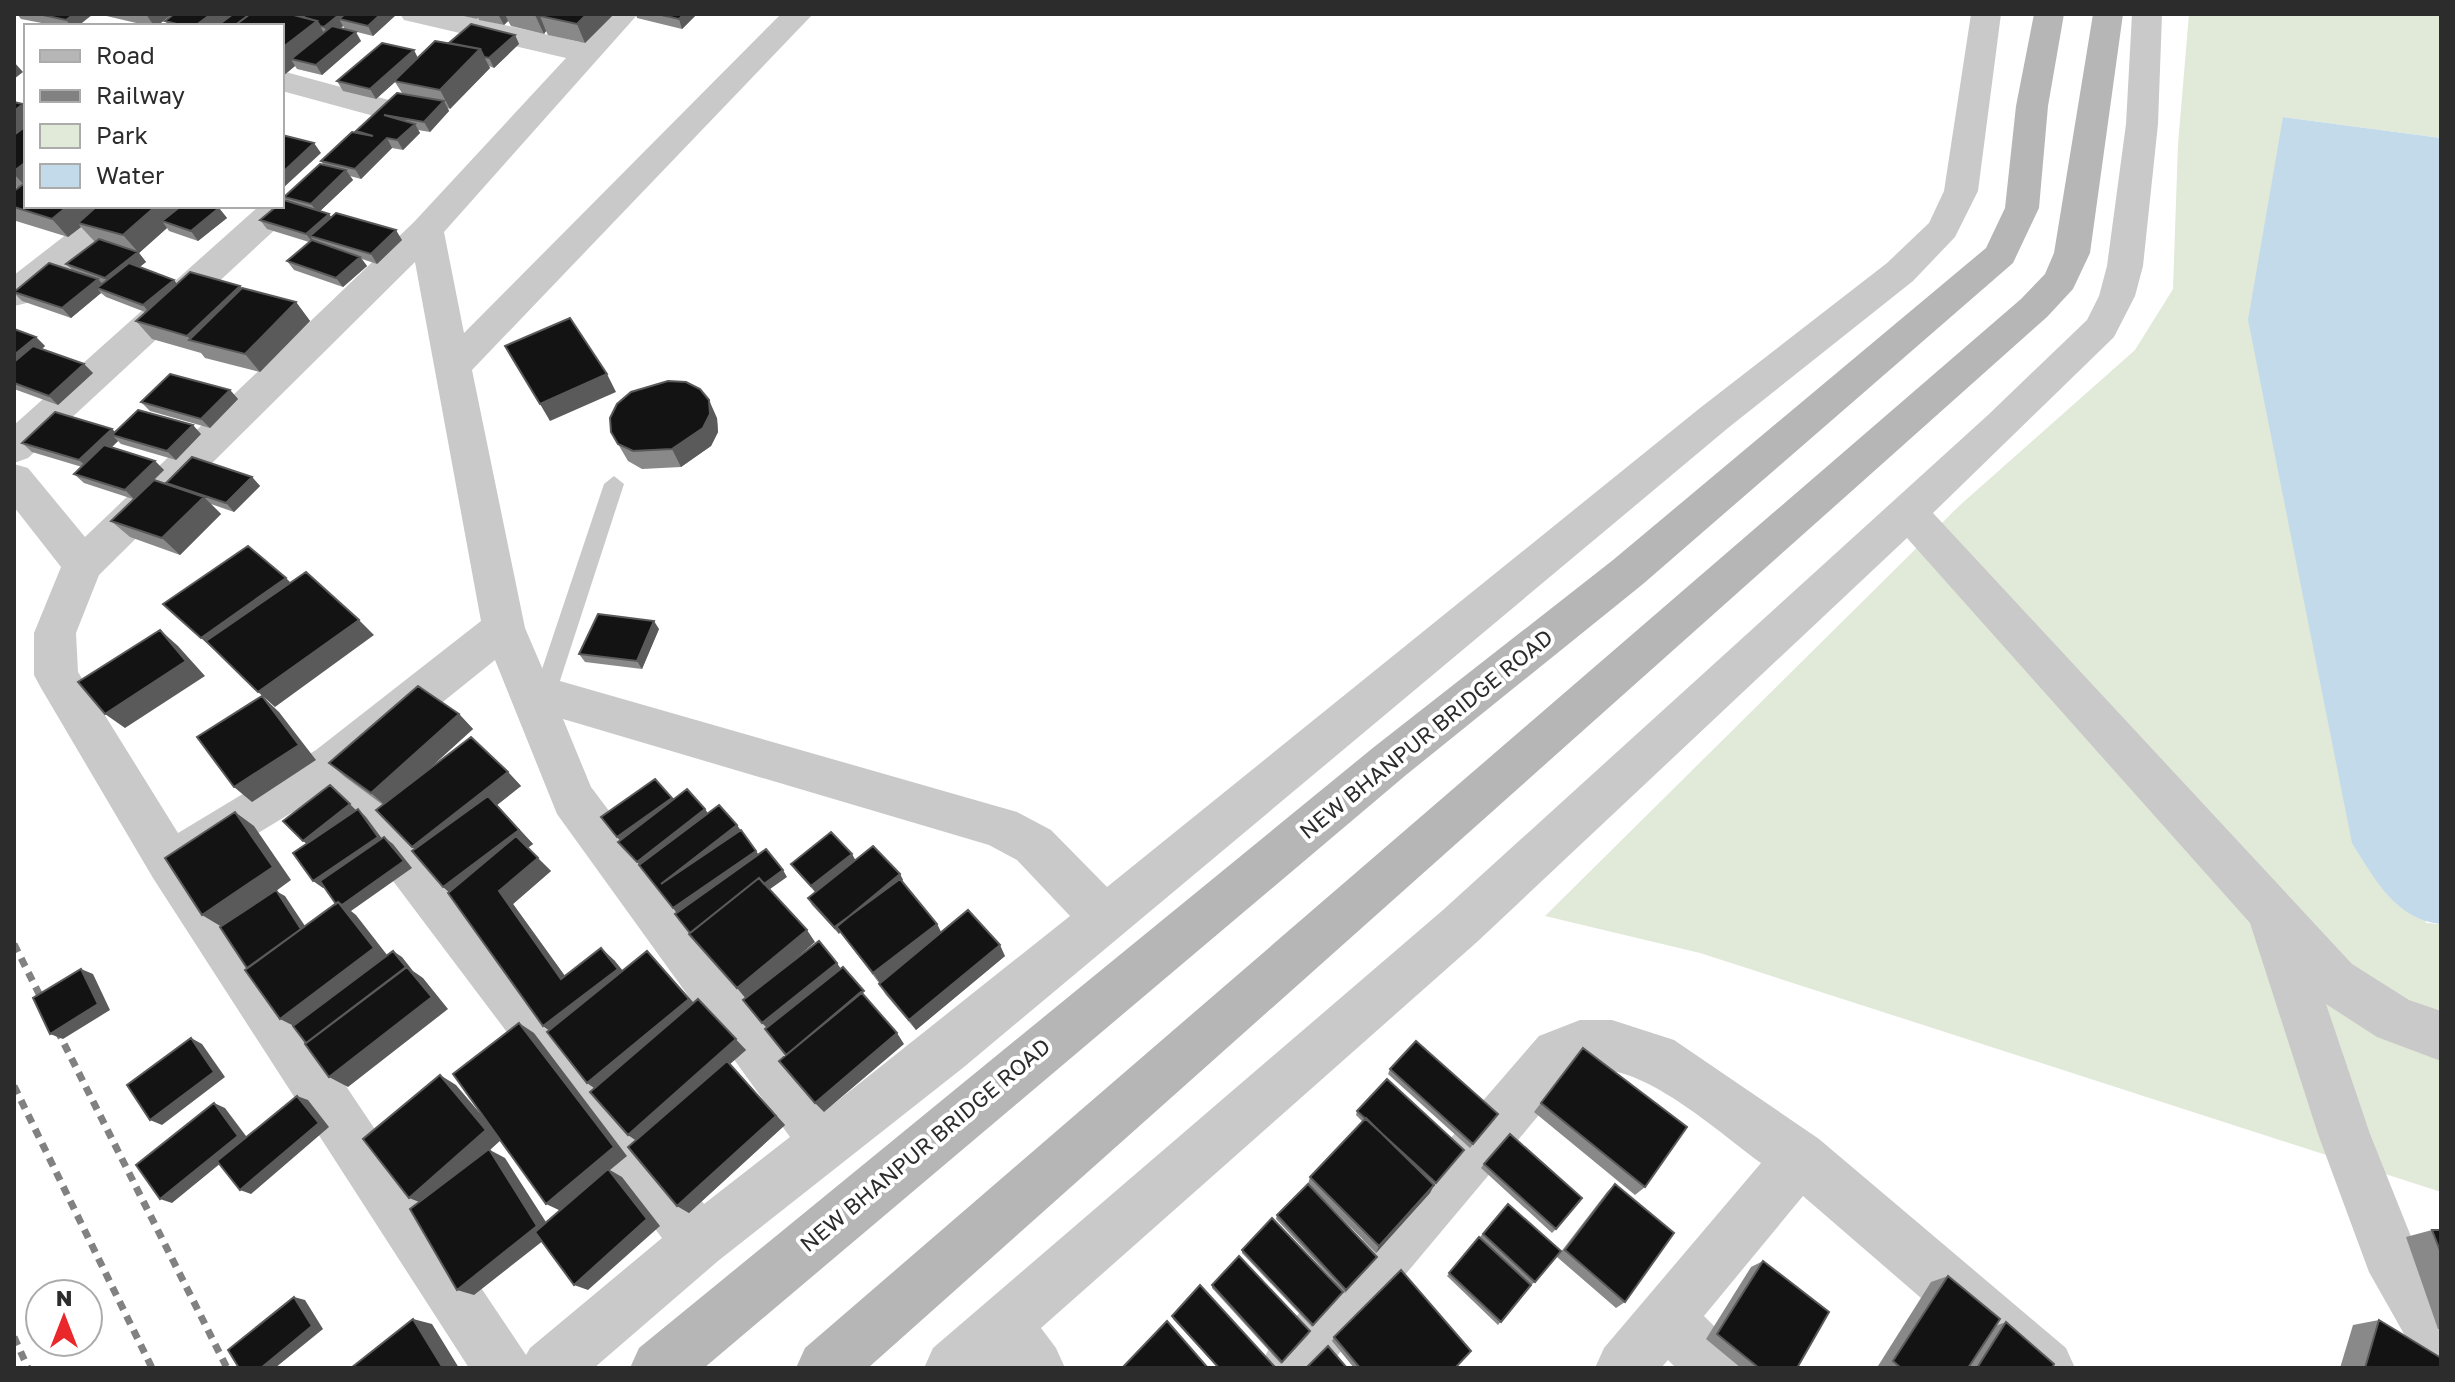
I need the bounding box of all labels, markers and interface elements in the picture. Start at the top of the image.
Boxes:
legend [24,24,284,208]
text: Road [96,40,155,69]
text: Railway [96,80,185,109]
text: Park [96,120,148,149]
text: Water [96,160,164,189]
street label: NEW BHANPUR BRIDGE ROAD [1294,623,1558,844]
street label: NEW BHANPUR BRIDGE ROAD [794,1032,1055,1257]
north arrow [24,1278,104,1358]
text: N [56,1284,72,1311]

